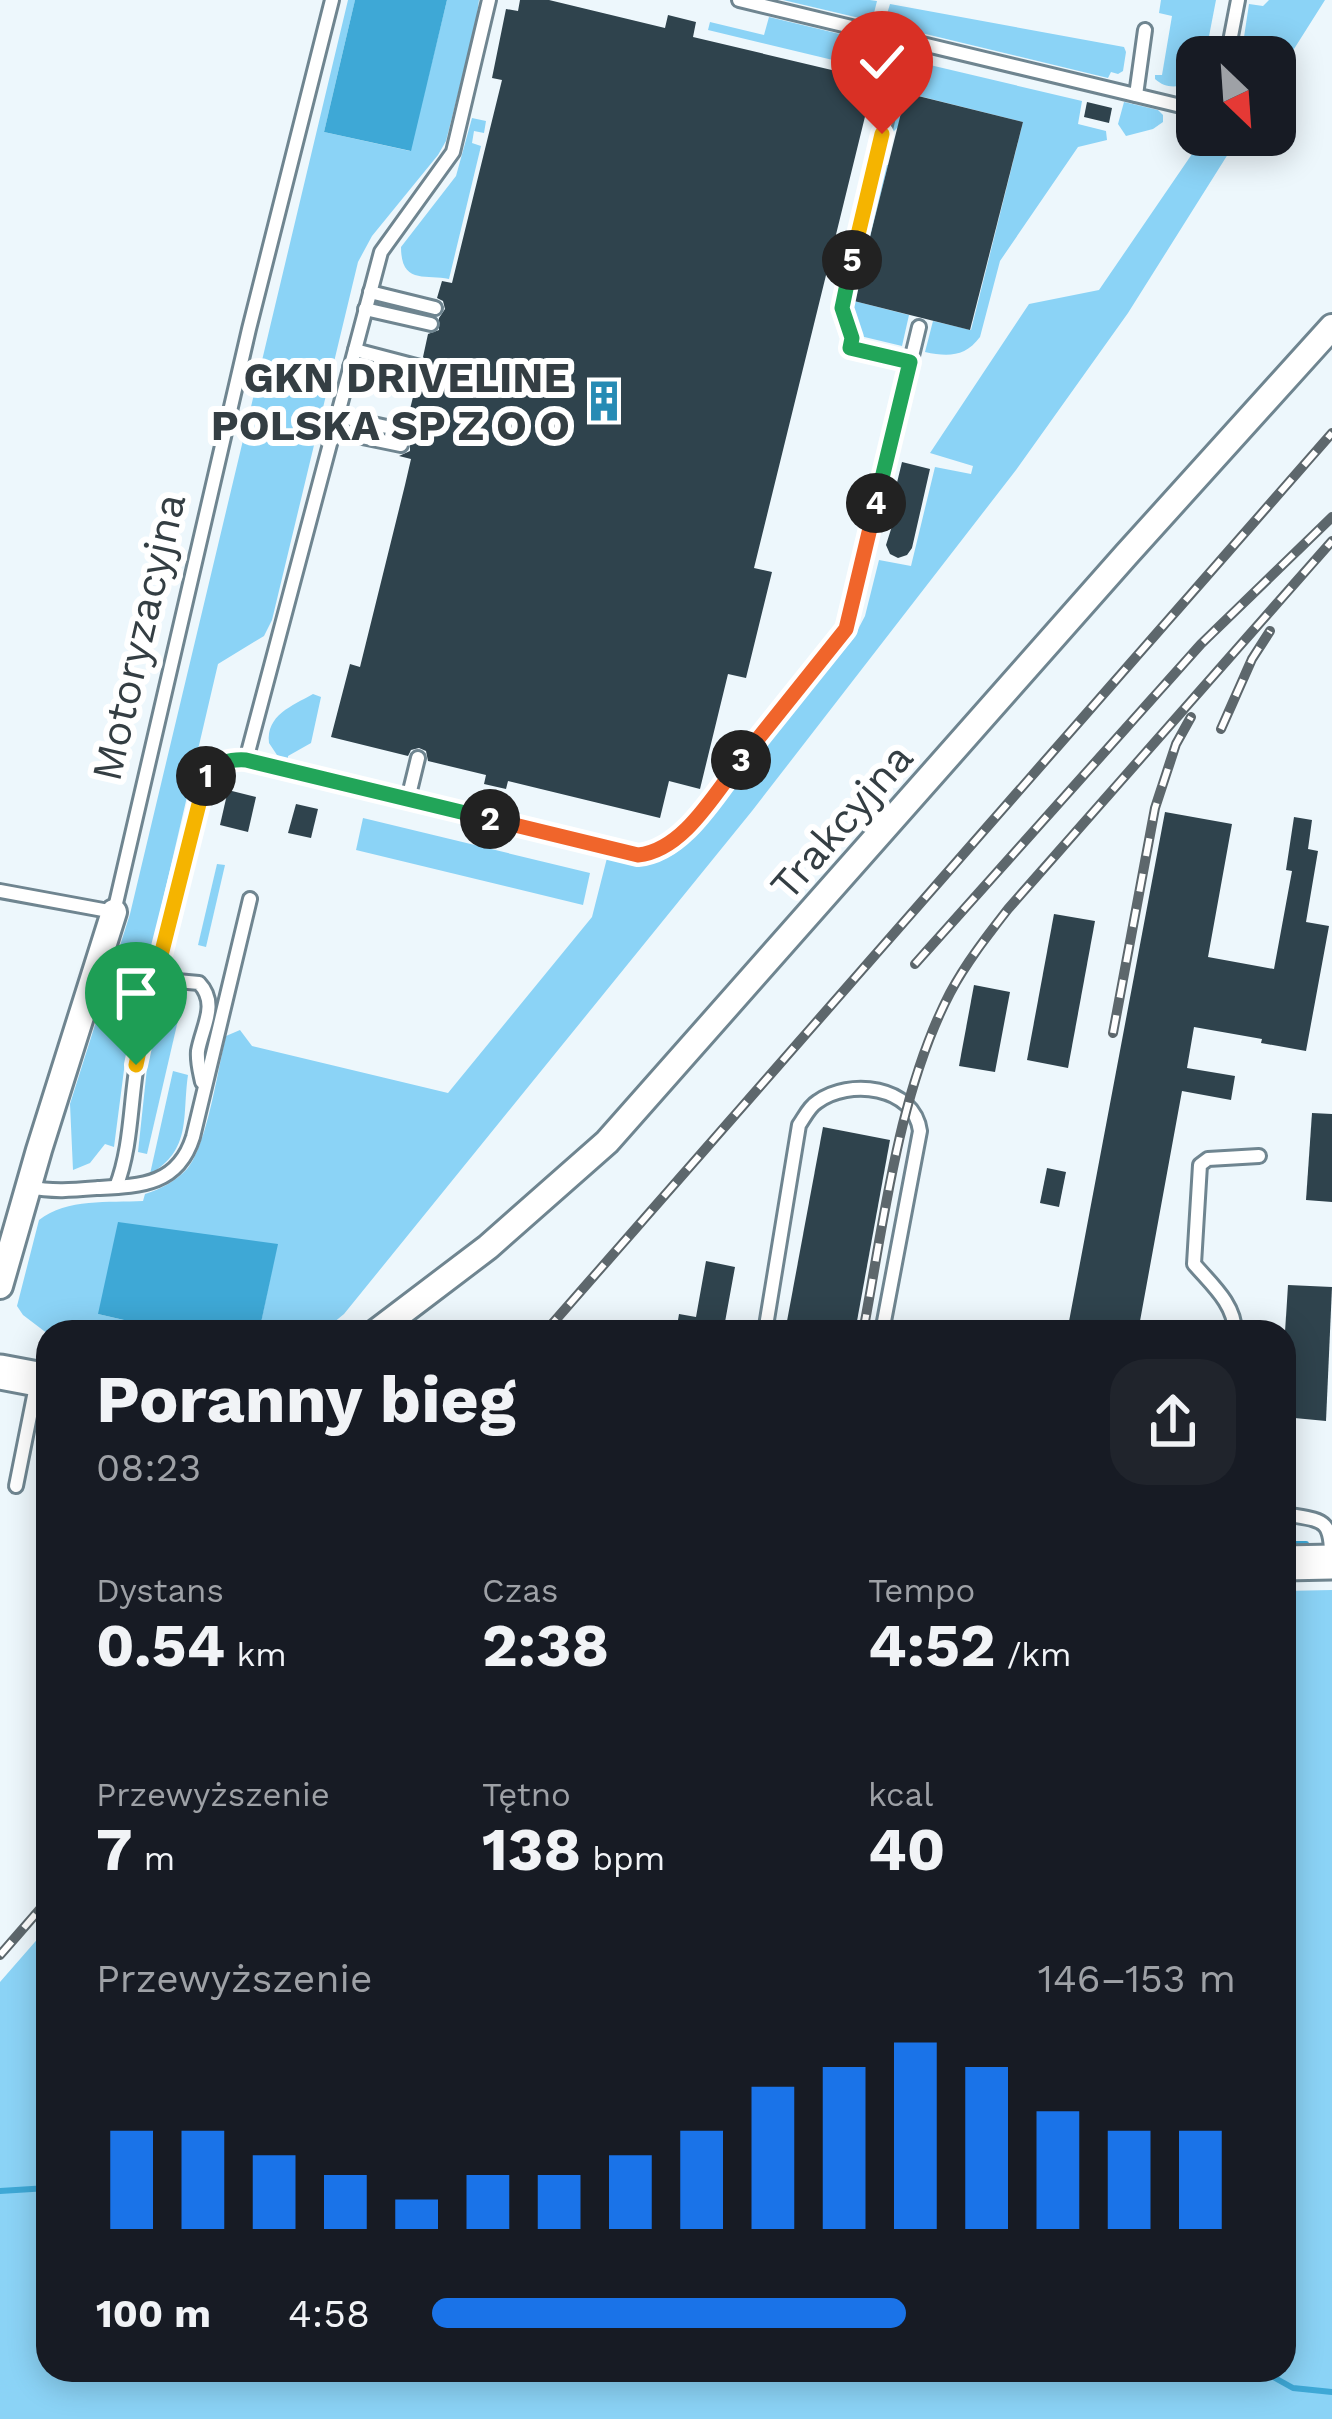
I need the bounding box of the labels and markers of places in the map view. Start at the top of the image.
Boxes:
pin [831,11,933,134]
pin: 5 [822,230,882,290]
place label: GKN DRIVELINE POLSKA SP Z O O [211,353,570,450]
building icon: GKN DRIVELINE POLSKA SP Z O O [581,378,627,424]
pin: 4 [846,473,906,533]
pin: 3 [711,730,771,790]
pin: 1 [176,746,236,806]
pin: 2 [460,789,520,849]
pin [85,942,187,1065]

